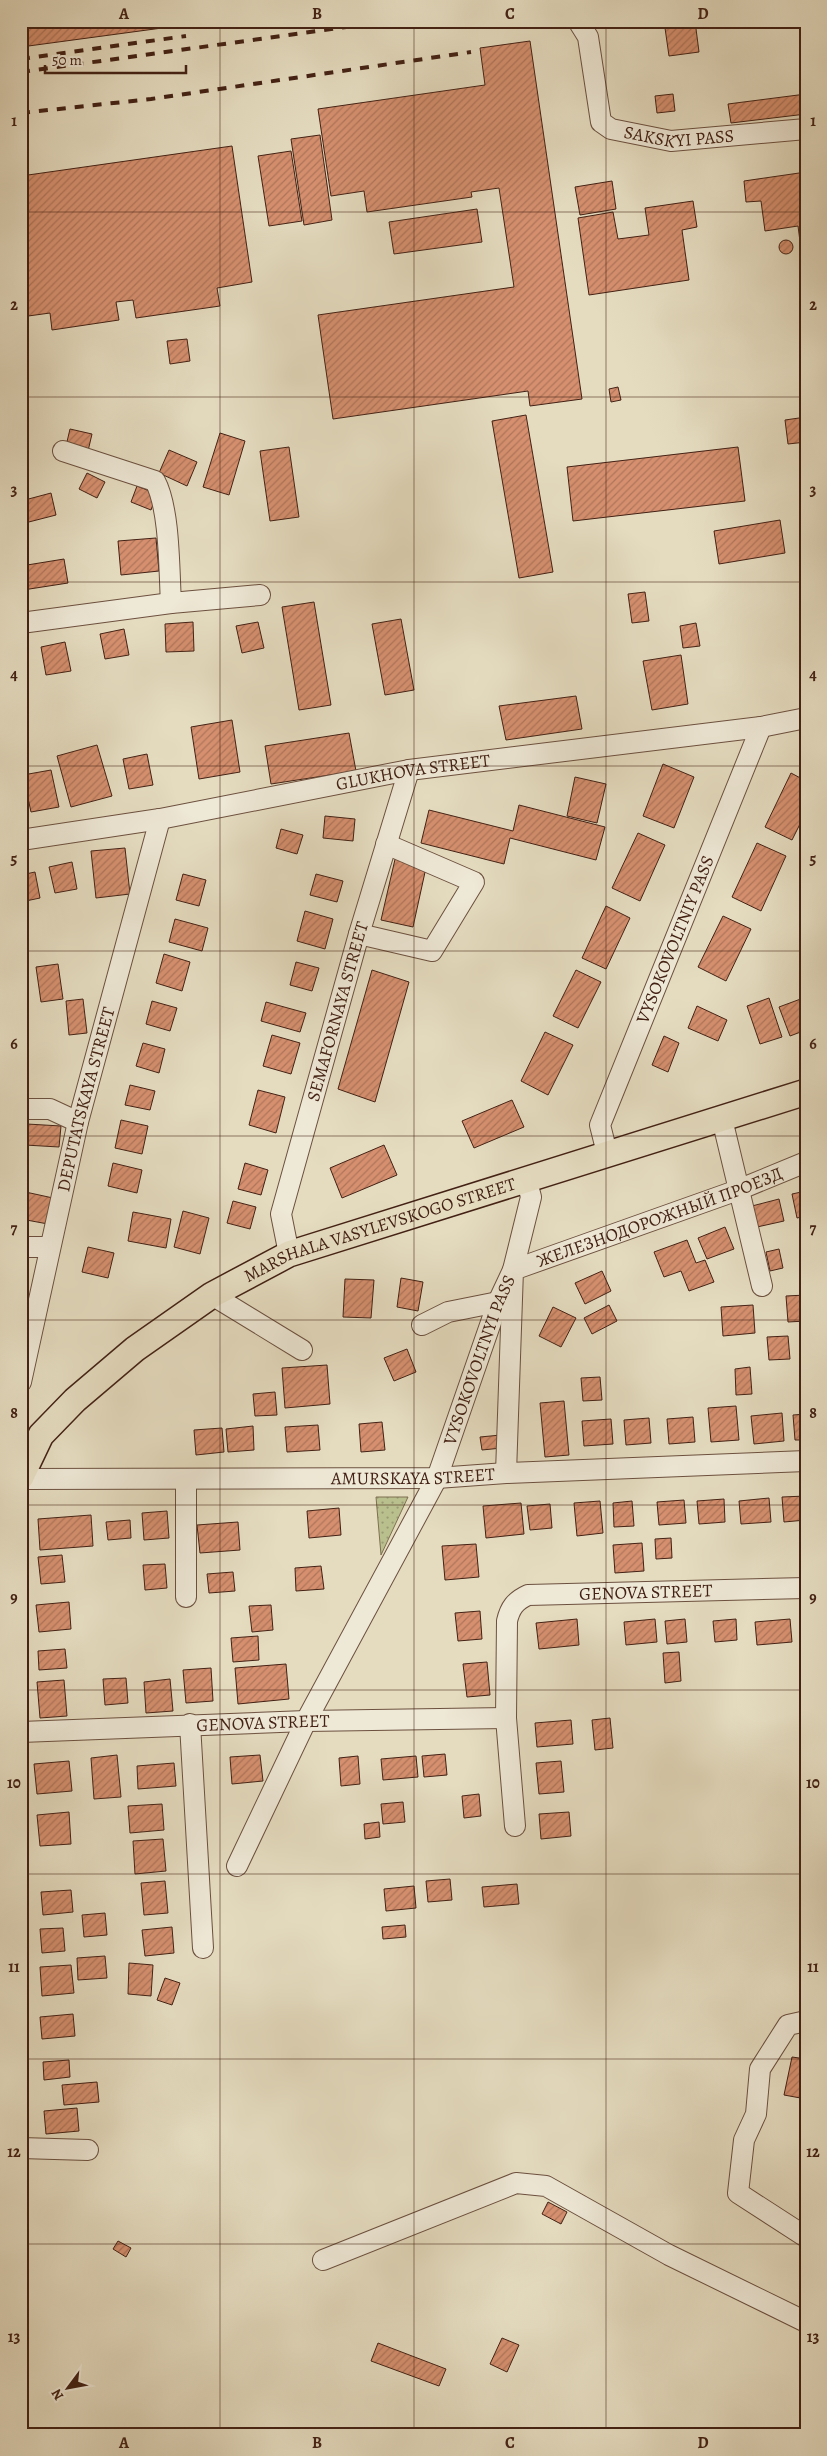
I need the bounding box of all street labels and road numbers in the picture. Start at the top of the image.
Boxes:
street label: SAKSKYI PASS [622,120,735,154]
street label: GLUKHOVA STREET [334,748,492,796]
street label: VYSOKOVOLTNIY PASS [630,852,720,1028]
street label: SEMAFORNAYA STREET [301,919,374,1104]
street label: DEPUTATSKAYA STREET [51,1004,121,1194]
street label: ЖЕЛЕЗНОДОРОЖНЫЙ ПРОЕЗД [534,1161,786,1273]
street label: MARSHALA VASYLEVSKOGO STREET [240,1172,519,1288]
street label: VYSOKOVOLTNYI PASS [437,1271,521,1449]
street label: AMURSKAYA STREET [330,1462,496,1490]
street label: GENOVA STREET [579,1578,713,1606]
street label: GENOVA STREET [196,1709,330,1737]

